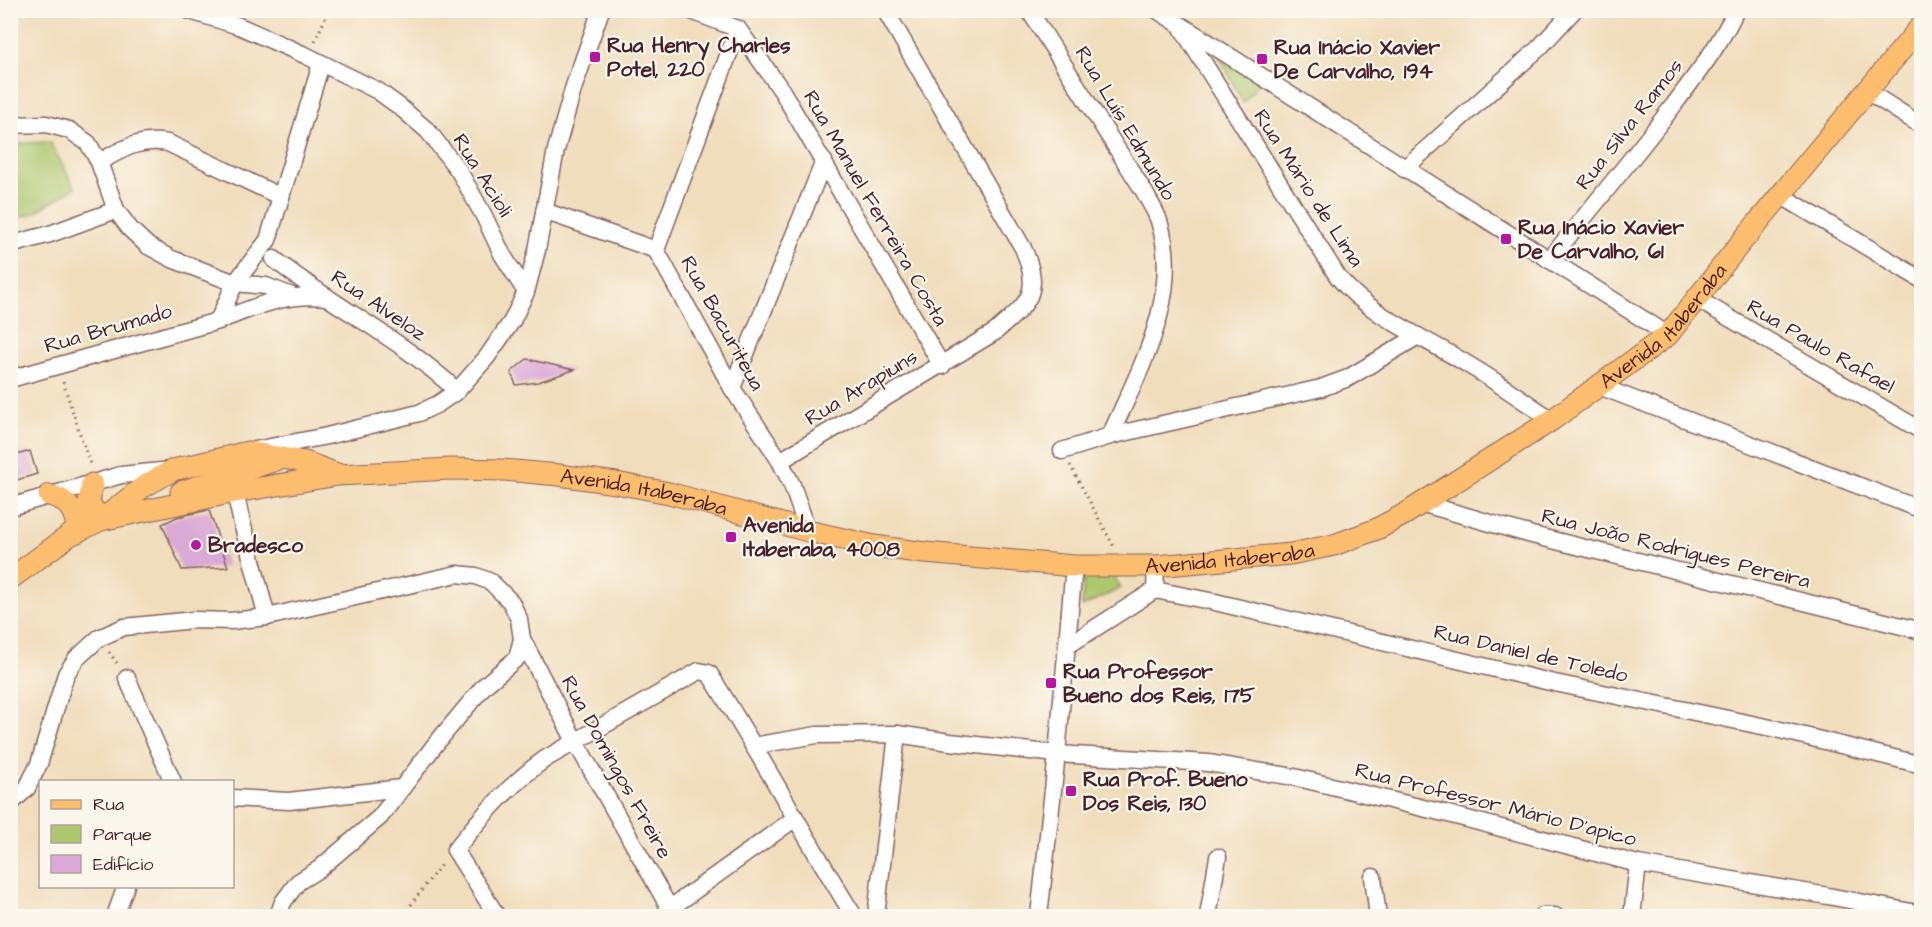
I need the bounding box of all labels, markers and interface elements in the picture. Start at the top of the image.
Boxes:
place label: Rua Henry Charles Potel, 220 [607,31,791,84]
place label: Rua Inácio Xavier De Carvalho, 194 [1274,33,1440,86]
street label: Rua Luís Edmundo [1068,41,1183,206]
marker: Rua Henry Charles Potel, 220 [588,50,602,64]
marker: Rua Inácio Xavier De Carvalho, 194 [1255,52,1269,66]
street label: Rua Silva Ramos [1569,53,1690,196]
street label: Rua Manuel Ferreira Costa [796,85,955,332]
street label: Rua Mário de Lima [1247,104,1371,273]
street label: Rua Acioli [446,128,520,222]
place label: Rua Inácio Xavier De Carvalho, 61 [1518,213,1684,266]
marker: Rua Inácio Xavier De Carvalho, 61 [1499,232,1513,246]
street label: Rua Bacuriteua [673,251,772,396]
street label: Avenida Itaberaba [1594,257,1734,396]
street label: Rua Alveloz [325,263,433,348]
street label: Rua Paulo Rafael [1741,292,1900,401]
street label: Rua Brumado [41,296,176,361]
street label: Rua Arapiuns [799,342,924,433]
street label: Avenida Itaberaba [559,461,731,523]
street label: Rua João Rodrigues Pereira [1538,501,1814,598]
place label: Avenida Itaberaba, 4008 [743,511,900,564]
marker: Avenida Itaberaba, 4008 [724,530,738,544]
place label: Bradesco [208,531,303,560]
street label: Avenida Itaberaba [1145,535,1317,581]
marker: Bradesco [189,538,203,552]
street label: Rua Daniel de Toledo [1431,617,1631,690]
place label: Rua Professor Bueno dos Reis, 175 [1063,657,1256,710]
street label: Rua Domingos Freire [552,670,679,865]
marker: Rua Professor Bueno dos Reis, 175 [1044,676,1058,690]
street label: Rua Professor Mário D'apico [1352,755,1640,855]
place label: Rua Prof. Bueno Dos Reis, 130 [1083,765,1248,818]
legend [39,780,234,888]
marker: Rua Prof. Bueno Dos Reis, 130 [1064,784,1078,798]
text: Rua [93,792,124,817]
text: Parque [93,822,152,847]
text: Edifício [93,852,153,877]

